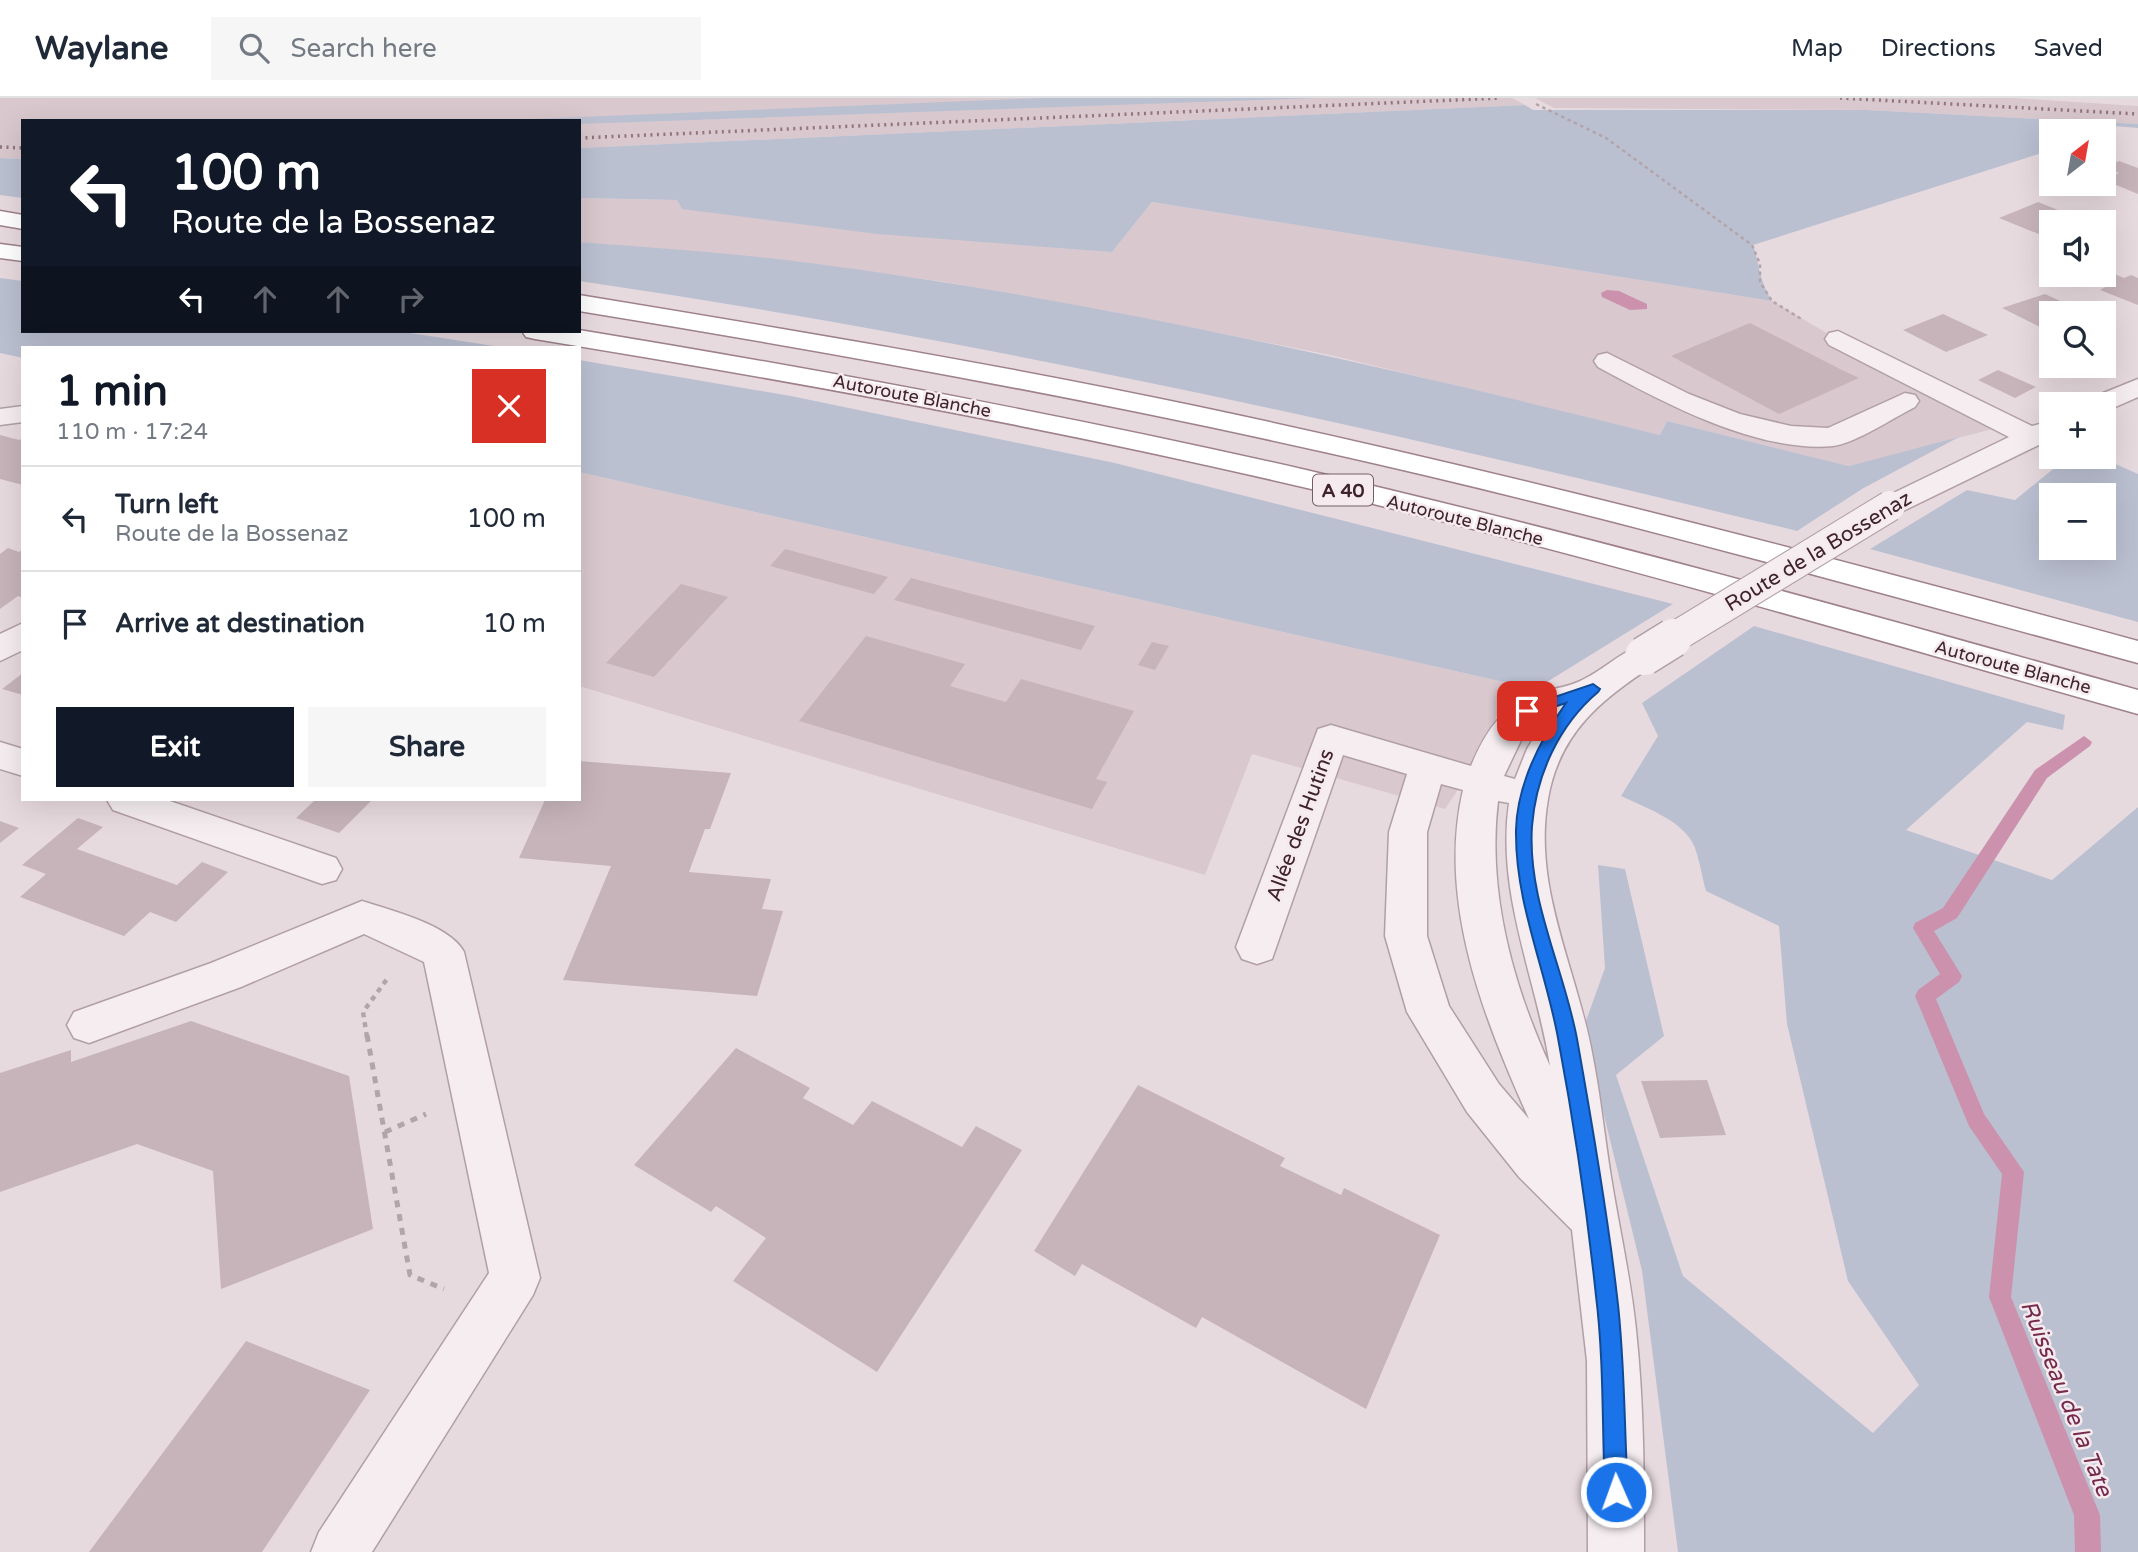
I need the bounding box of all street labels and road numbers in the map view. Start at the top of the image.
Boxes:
street label: Autoroute Blanche [831,370,993,422]
road number: A 40 [1313,474,1373,506]
street label: Route de la Bossenaz [1720,486,1916,617]
street label: Autoroute Blanche [1384,490,1546,550]
street label: Autoroute Blanche [1933,636,2093,698]
street label: Allée des Hutins [1261,746,1340,905]

